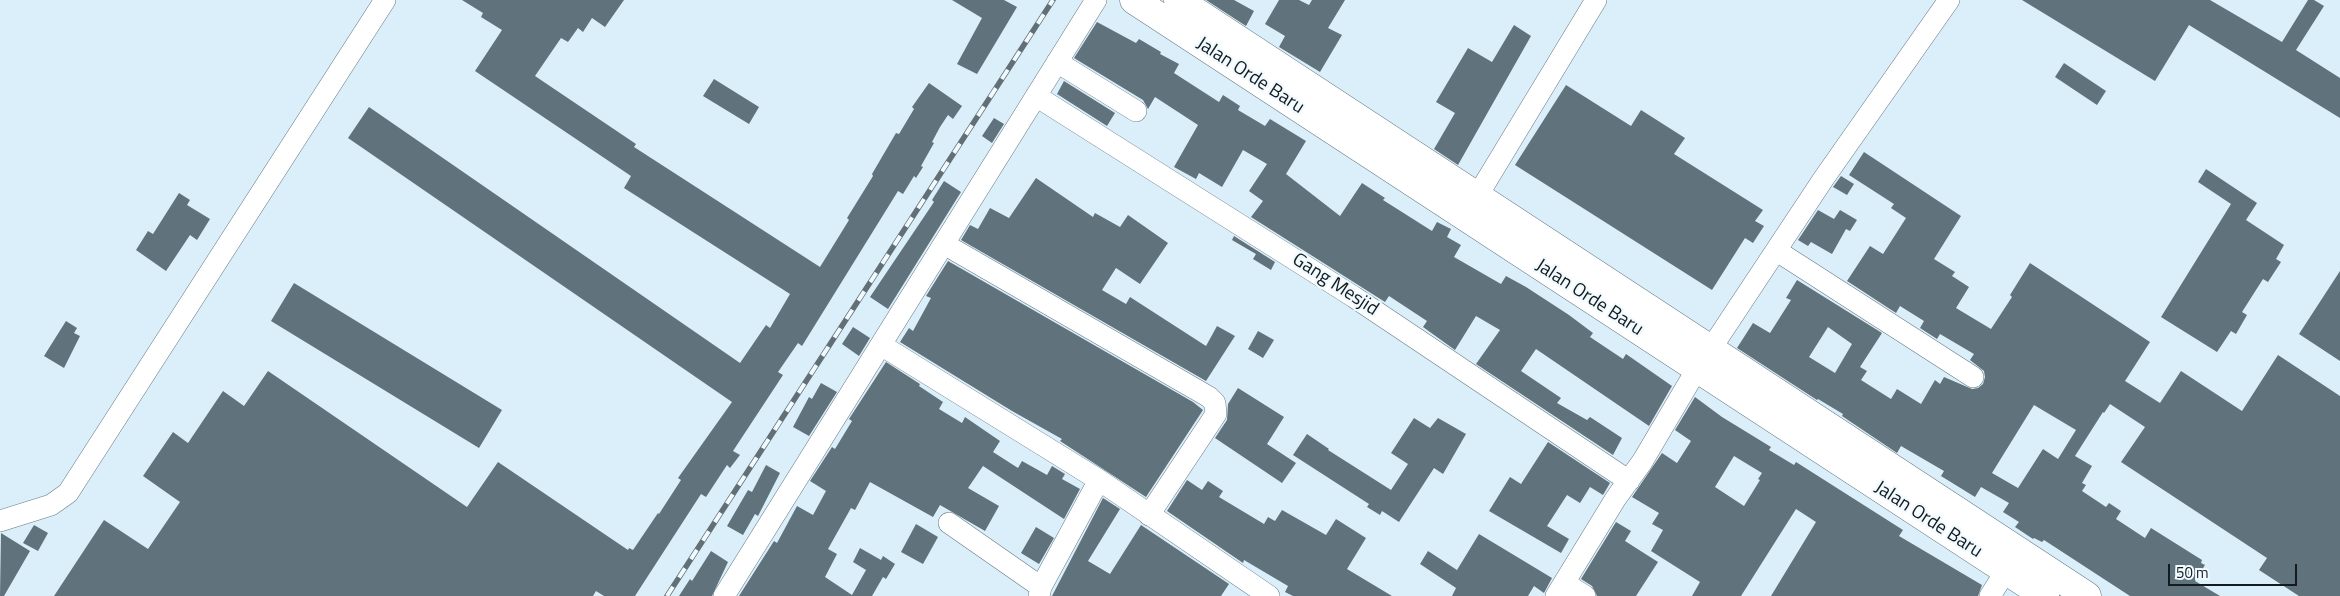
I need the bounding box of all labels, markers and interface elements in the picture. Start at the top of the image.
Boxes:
street label: Jalan Orde Baru [1192,33,1308,119]
street label: Gang Mesjid [1288,249,1382,321]
street label: Jalan Orde Baru [1531,255,1647,341]
street label: Jalan Orde Baru [1870,477,1986,563]
scale bar [2170,554,2299,586]
text: 50 m [2176,561,2209,584]

